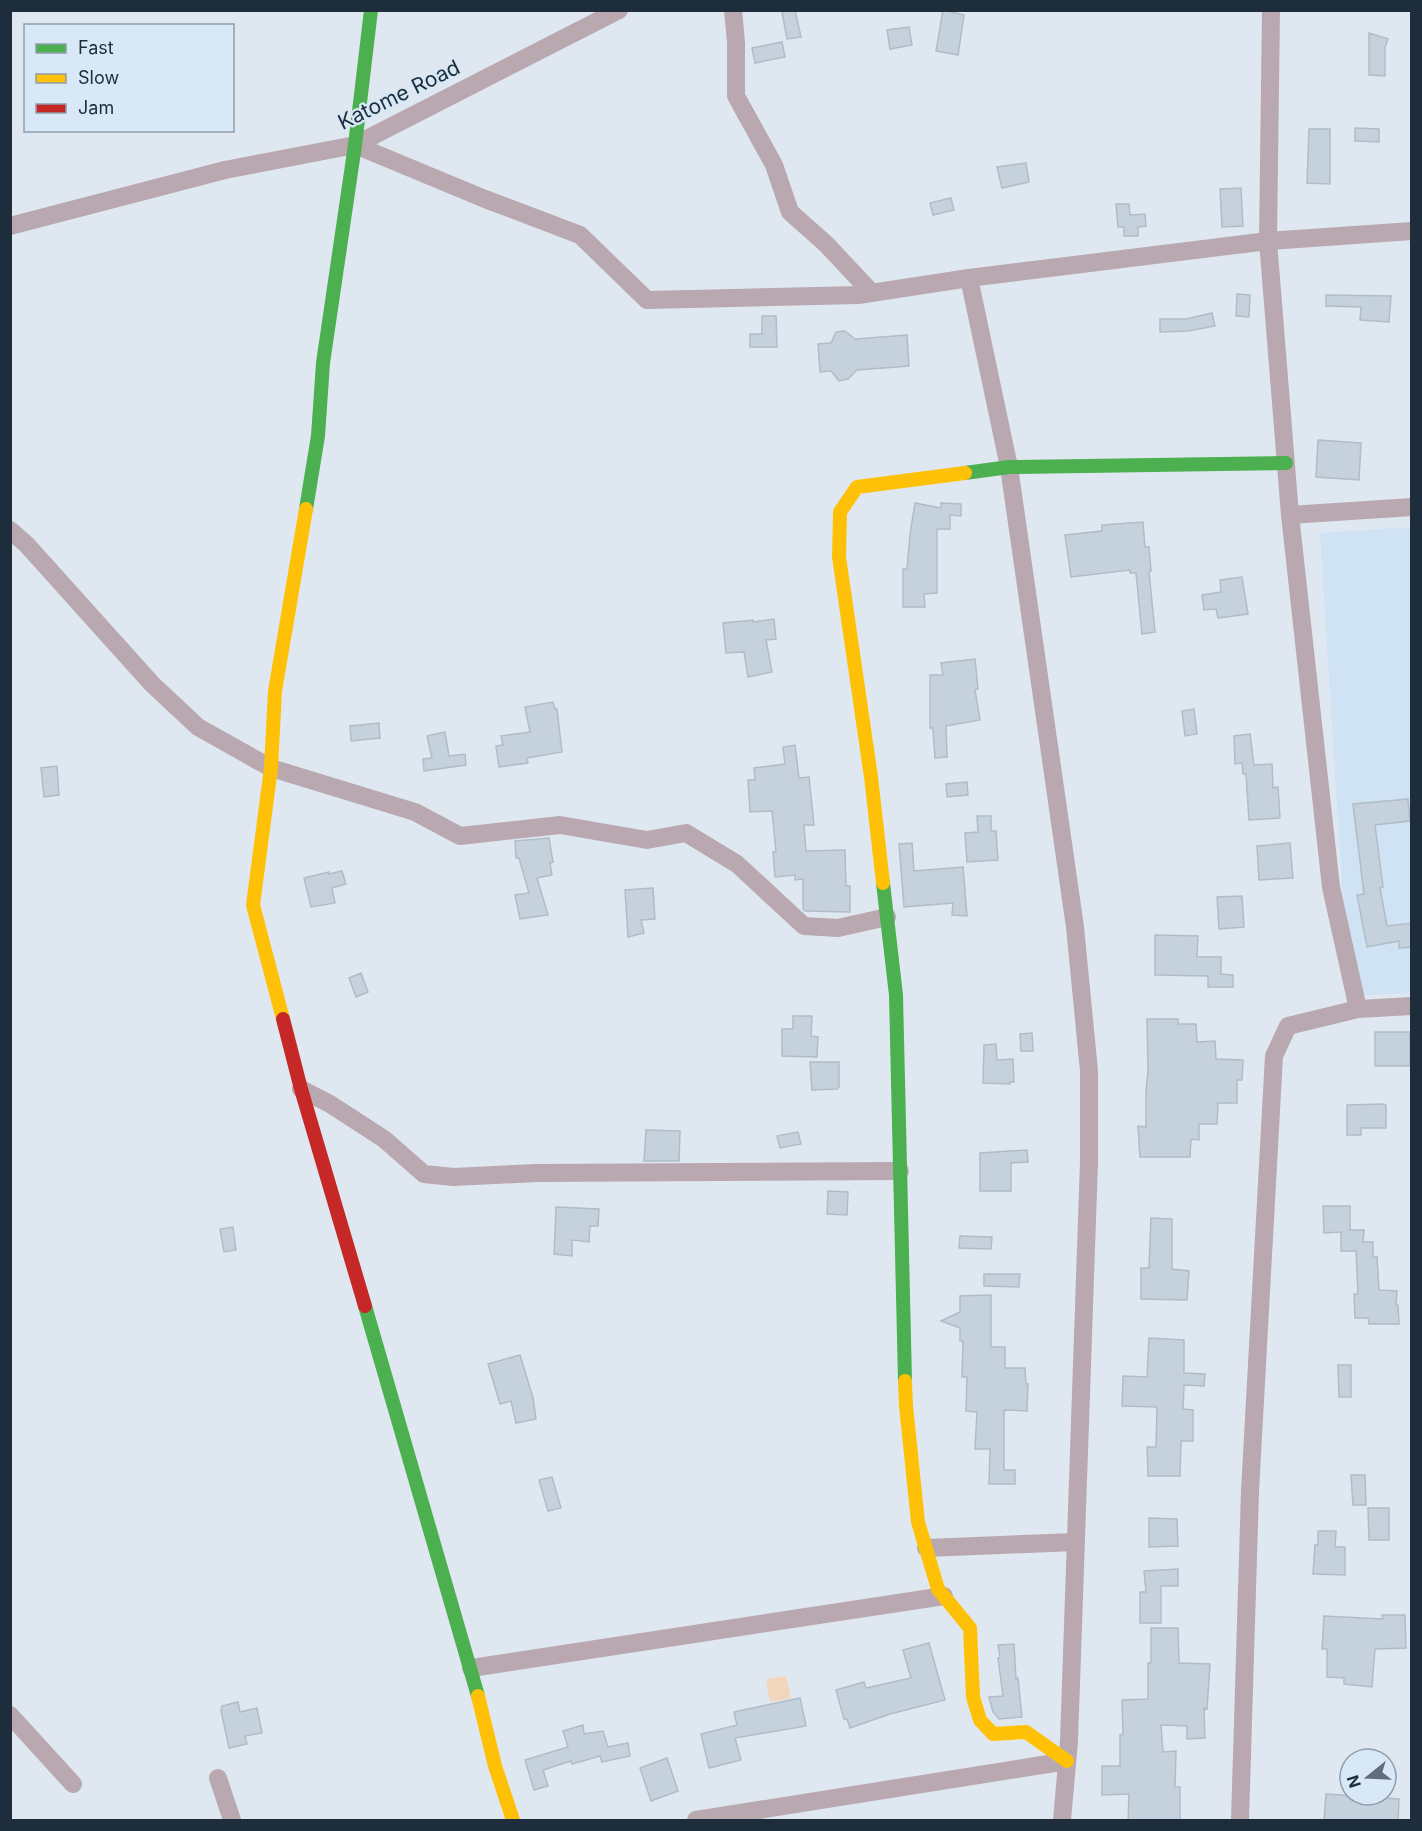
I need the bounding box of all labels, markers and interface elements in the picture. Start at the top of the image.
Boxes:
legend [24,24,234,132]
text: Fast [78,37,114,58]
street label: Katome Road [334,54,464,135]
text: Slow [78,67,119,88]
text: Jam [78,97,114,118]
north arrow [1338,1747,1398,1807]
text: N [1342,1773,1365,1791]

